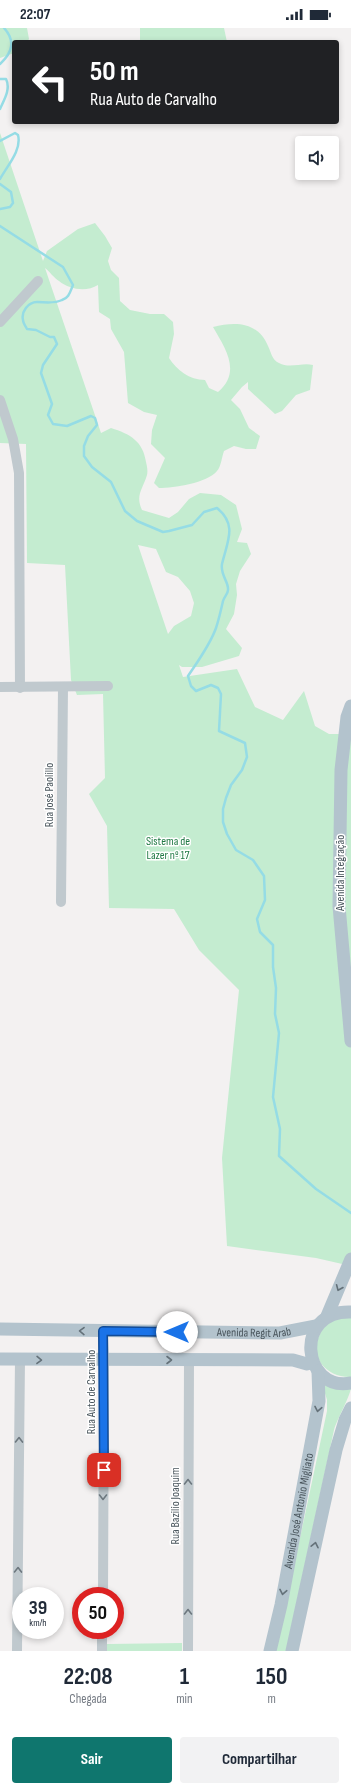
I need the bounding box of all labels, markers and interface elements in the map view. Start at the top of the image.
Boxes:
text: 22:07 [20,5,50,24]
text: 50 m [90,55,139,88]
icon: left [24,56,76,108]
text: Rua Auto de Carvalho [90,89,217,110]
map controls [295,136,339,180]
button: sound [295,136,339,180]
street label: Rua José Paolillo [42,763,57,827]
park label: Sistema de Lazer nº 17 [146,834,190,863]
street label: Avenida Integração [333,835,348,912]
one-way arrow [336,1283,344,1291]
position arrow [156,1311,198,1353]
street label: Avenida Regit Arab [216,1324,293,1341]
one-way arrow [79,1327,85,1335]
street label: Rua Auto de Carvalho [84,1350,99,1434]
one-way arrow [36,1355,42,1364]
one-way arrow [166,1356,172,1364]
one-way arrow [314,1406,322,1412]
one-way arrow [15,1437,23,1443]
street label: Avenida José Antonio Migliato [281,1452,317,1571]
pin [87,1453,121,1487]
icon: arrive [93,1459,115,1481]
street label: Rua Bazilio Joaquim [168,1467,183,1545]
one-way arrow [184,1479,192,1485]
one-way arrow [99,1494,107,1500]
one-way arrow [311,1541,319,1548]
one-way arrow [14,1567,22,1573]
speed limit sign: 50 [72,1587,124,1639]
one-way arrow [280,1589,288,1595]
text: 39 [29,1596,47,1620]
one-way arrow [184,1609,192,1615]
text: km/h [29,1617,47,1629]
text: 22:08 [64,1662,113,1691]
text: 1 [180,1662,189,1691]
text: 150 [256,1662,287,1691]
text: Chegada [69,1691,107,1707]
text: min [176,1691,193,1707]
text: m [268,1691,276,1707]
button: Sair [12,1737,172,1783]
button: Compartilhar [180,1737,339,1783]

